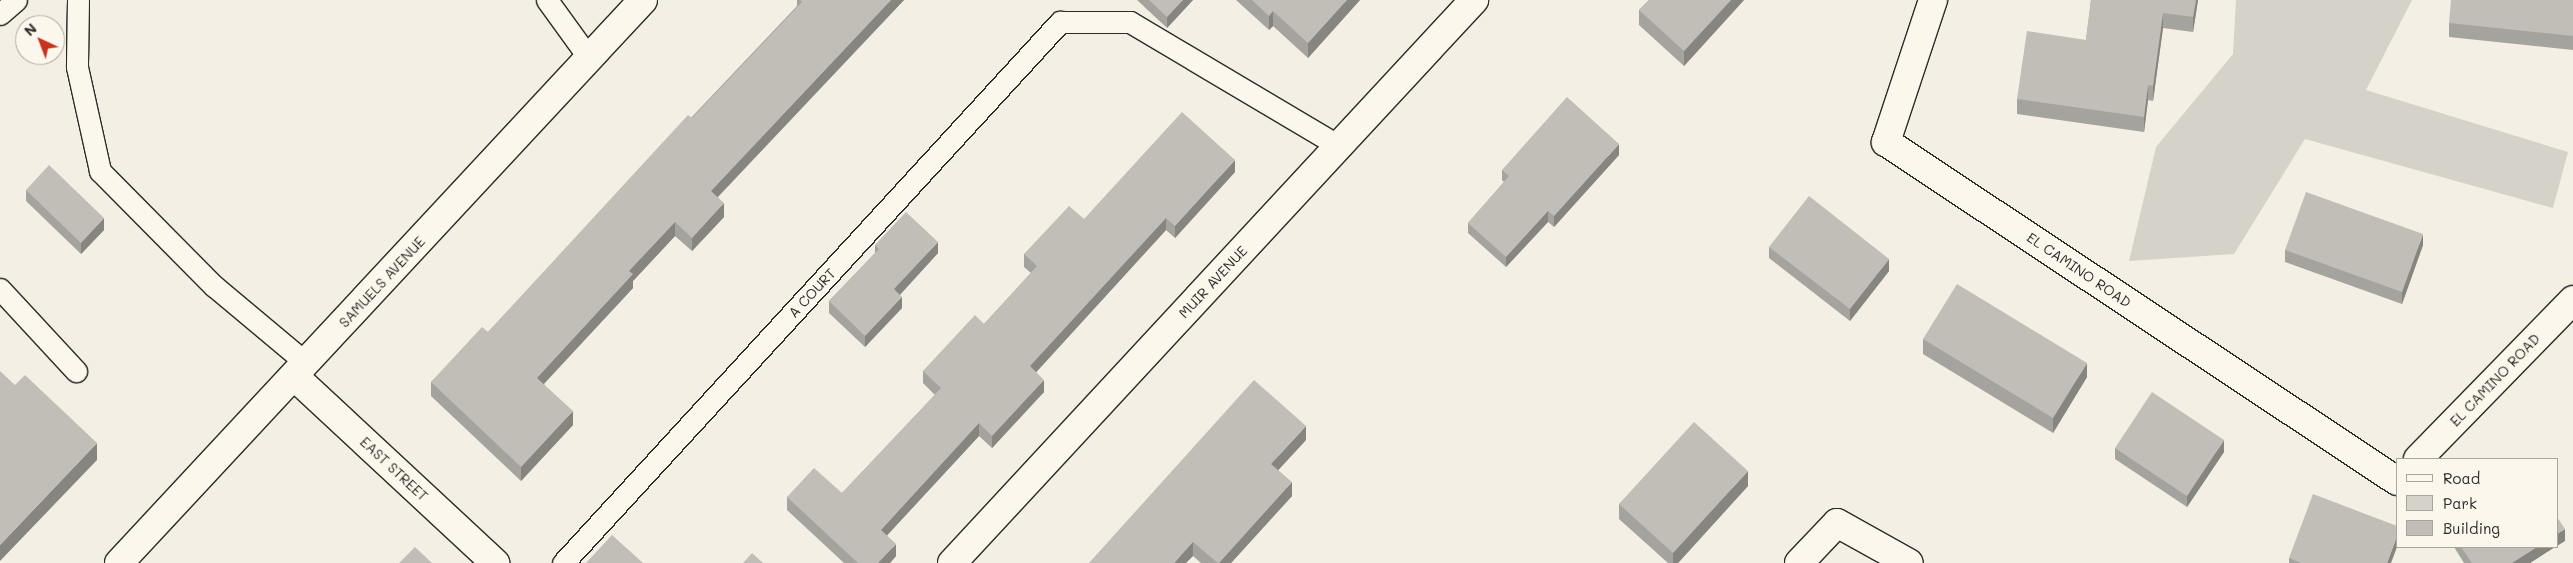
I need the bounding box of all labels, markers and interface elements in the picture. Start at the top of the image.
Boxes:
north arrow [15,15,65,65]
text: N [20,19,40,40]
street label: EL CAMINO ROAD [2024,229,2134,311]
street label: SAMUELS AVENUE [336,233,428,331]
street label: MUIR AVENUE [1175,242,1251,322]
street label: A COURT [785,265,839,321]
street label: EL CAMINO ROAD [2447,330,2543,430]
street label: EAST STREET [357,433,431,505]
legend [2396,458,2558,548]
text: Road [2443,468,2480,488]
text: Park [2443,493,2477,513]
text: Building [2443,518,2500,538]

